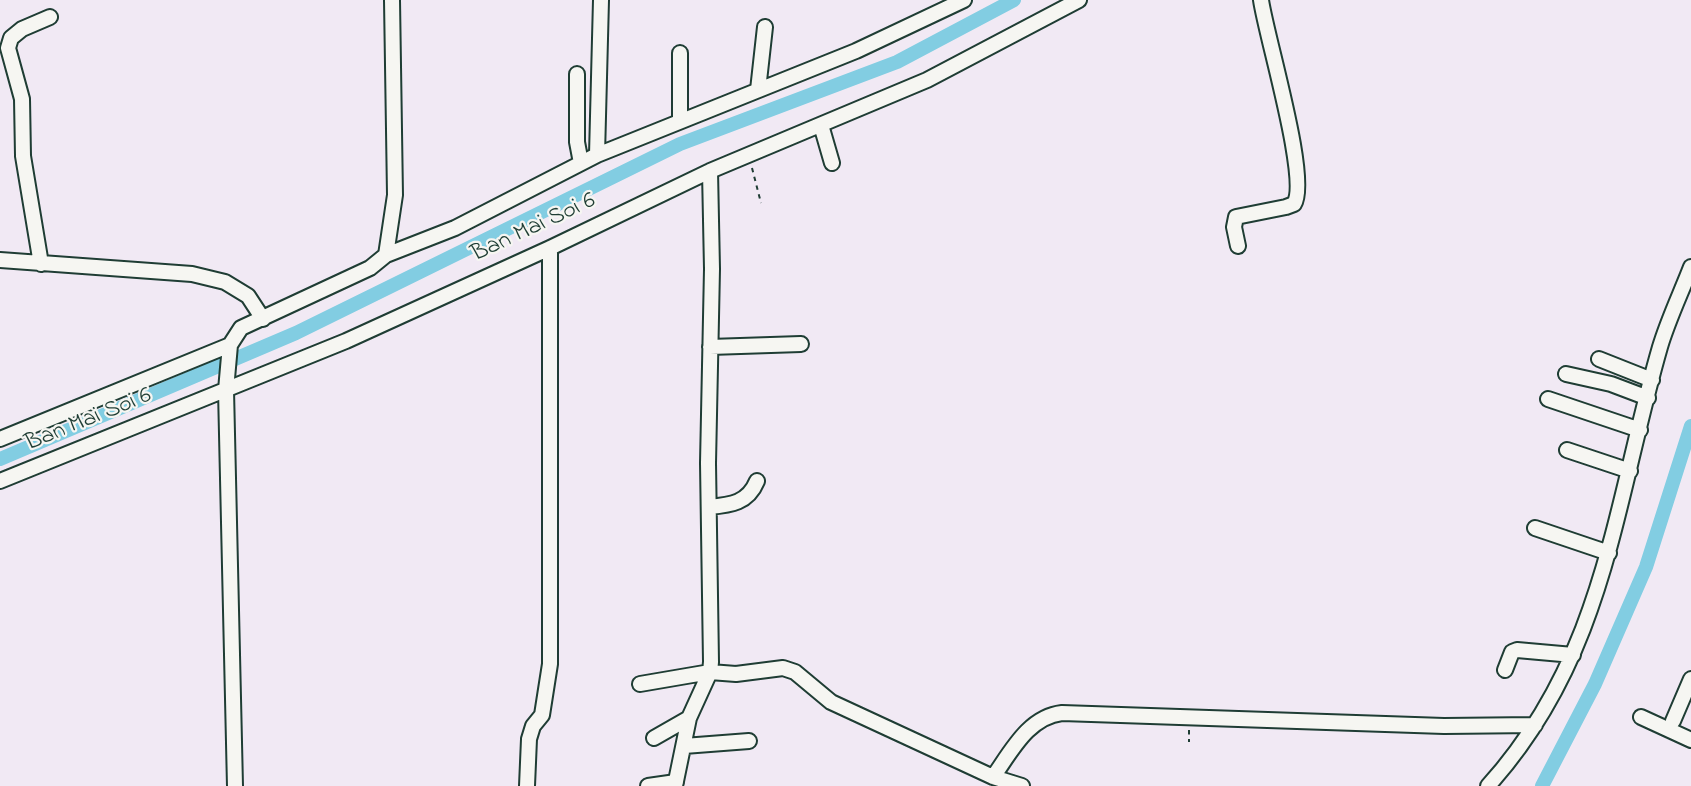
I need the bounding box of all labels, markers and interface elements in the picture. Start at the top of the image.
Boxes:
street label: Ban Mai Soi 6 [467,188,601,270]
street label: Ban Mai Soi 6 [22,383,156,459]

